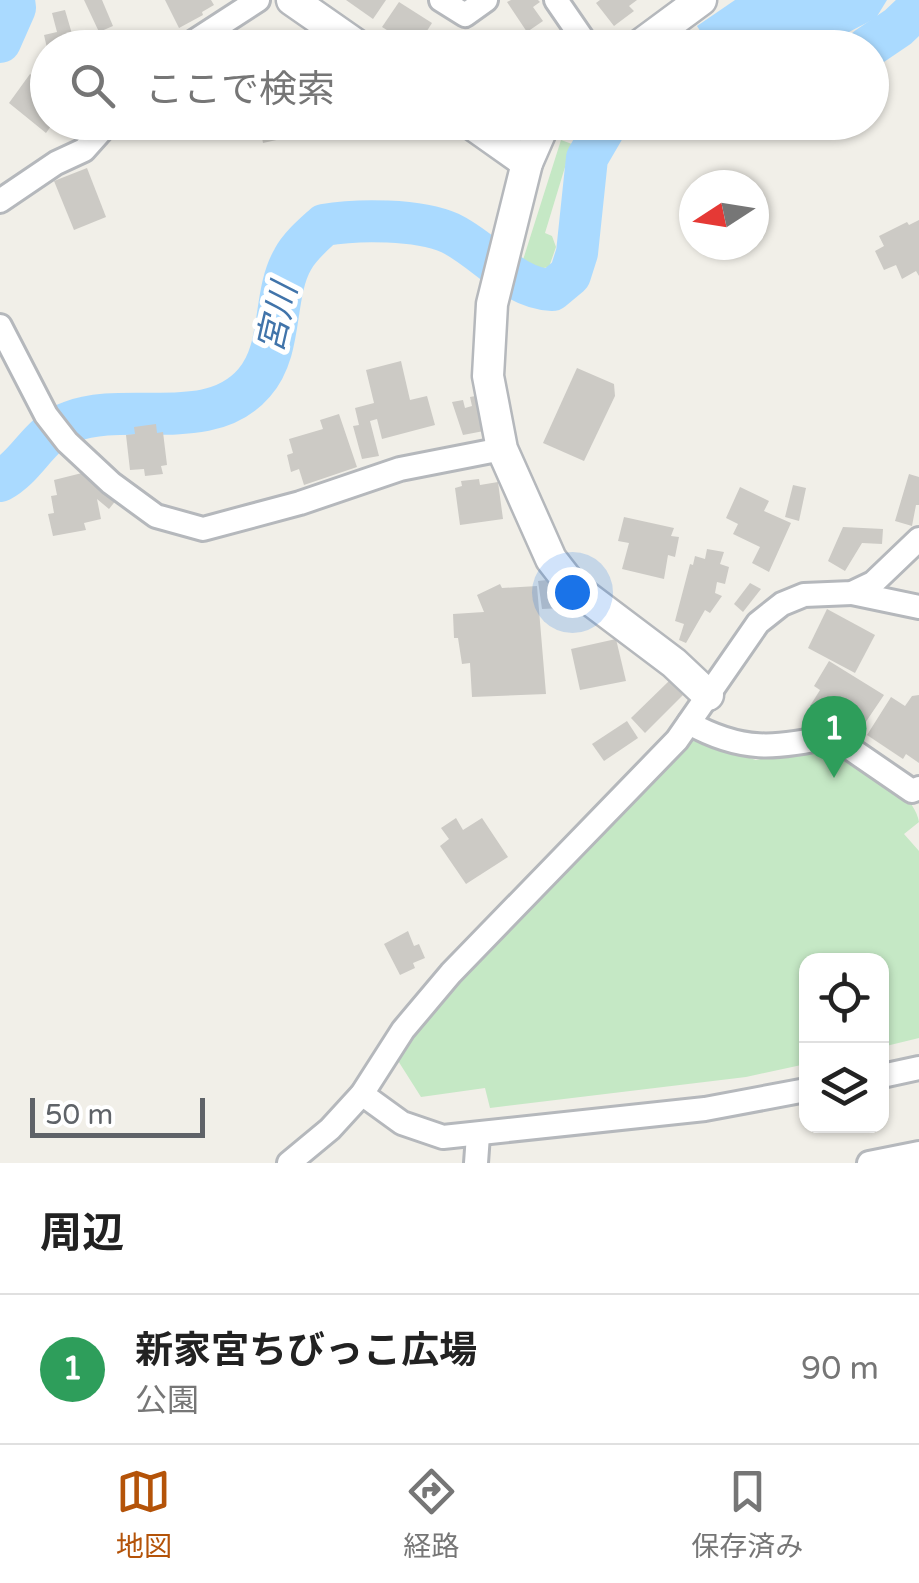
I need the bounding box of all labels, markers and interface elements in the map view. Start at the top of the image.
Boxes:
search box [30,30,889,140]
icon: search [65,58,120,113]
text: ここで検索 [145,67,335,113]
north arrow [679,170,769,260]
water label: 宮川 [250,275,307,357]
your location [547,567,598,618]
pin: 1 [802,696,866,778]
map controls [799,953,889,1133]
button: locate [799,953,889,1043]
button: layers [799,1043,889,1133]
scale bar [30,1093,205,1138]
text: 50 m [45,1098,113,1132]
text: 周辺 [40,1208,124,1259]
text: 新家宮ちびっこ広場 [135,1328,477,1374]
text: 1 [62,1350,83,1388]
text: 90 m [801,1350,879,1388]
text: 公園 [135,1382,199,1420]
tab: 地図 [116,1464,172,1564]
tab: 経路 [403,1464,459,1564]
tab: 保存済み [691,1464,803,1564]

